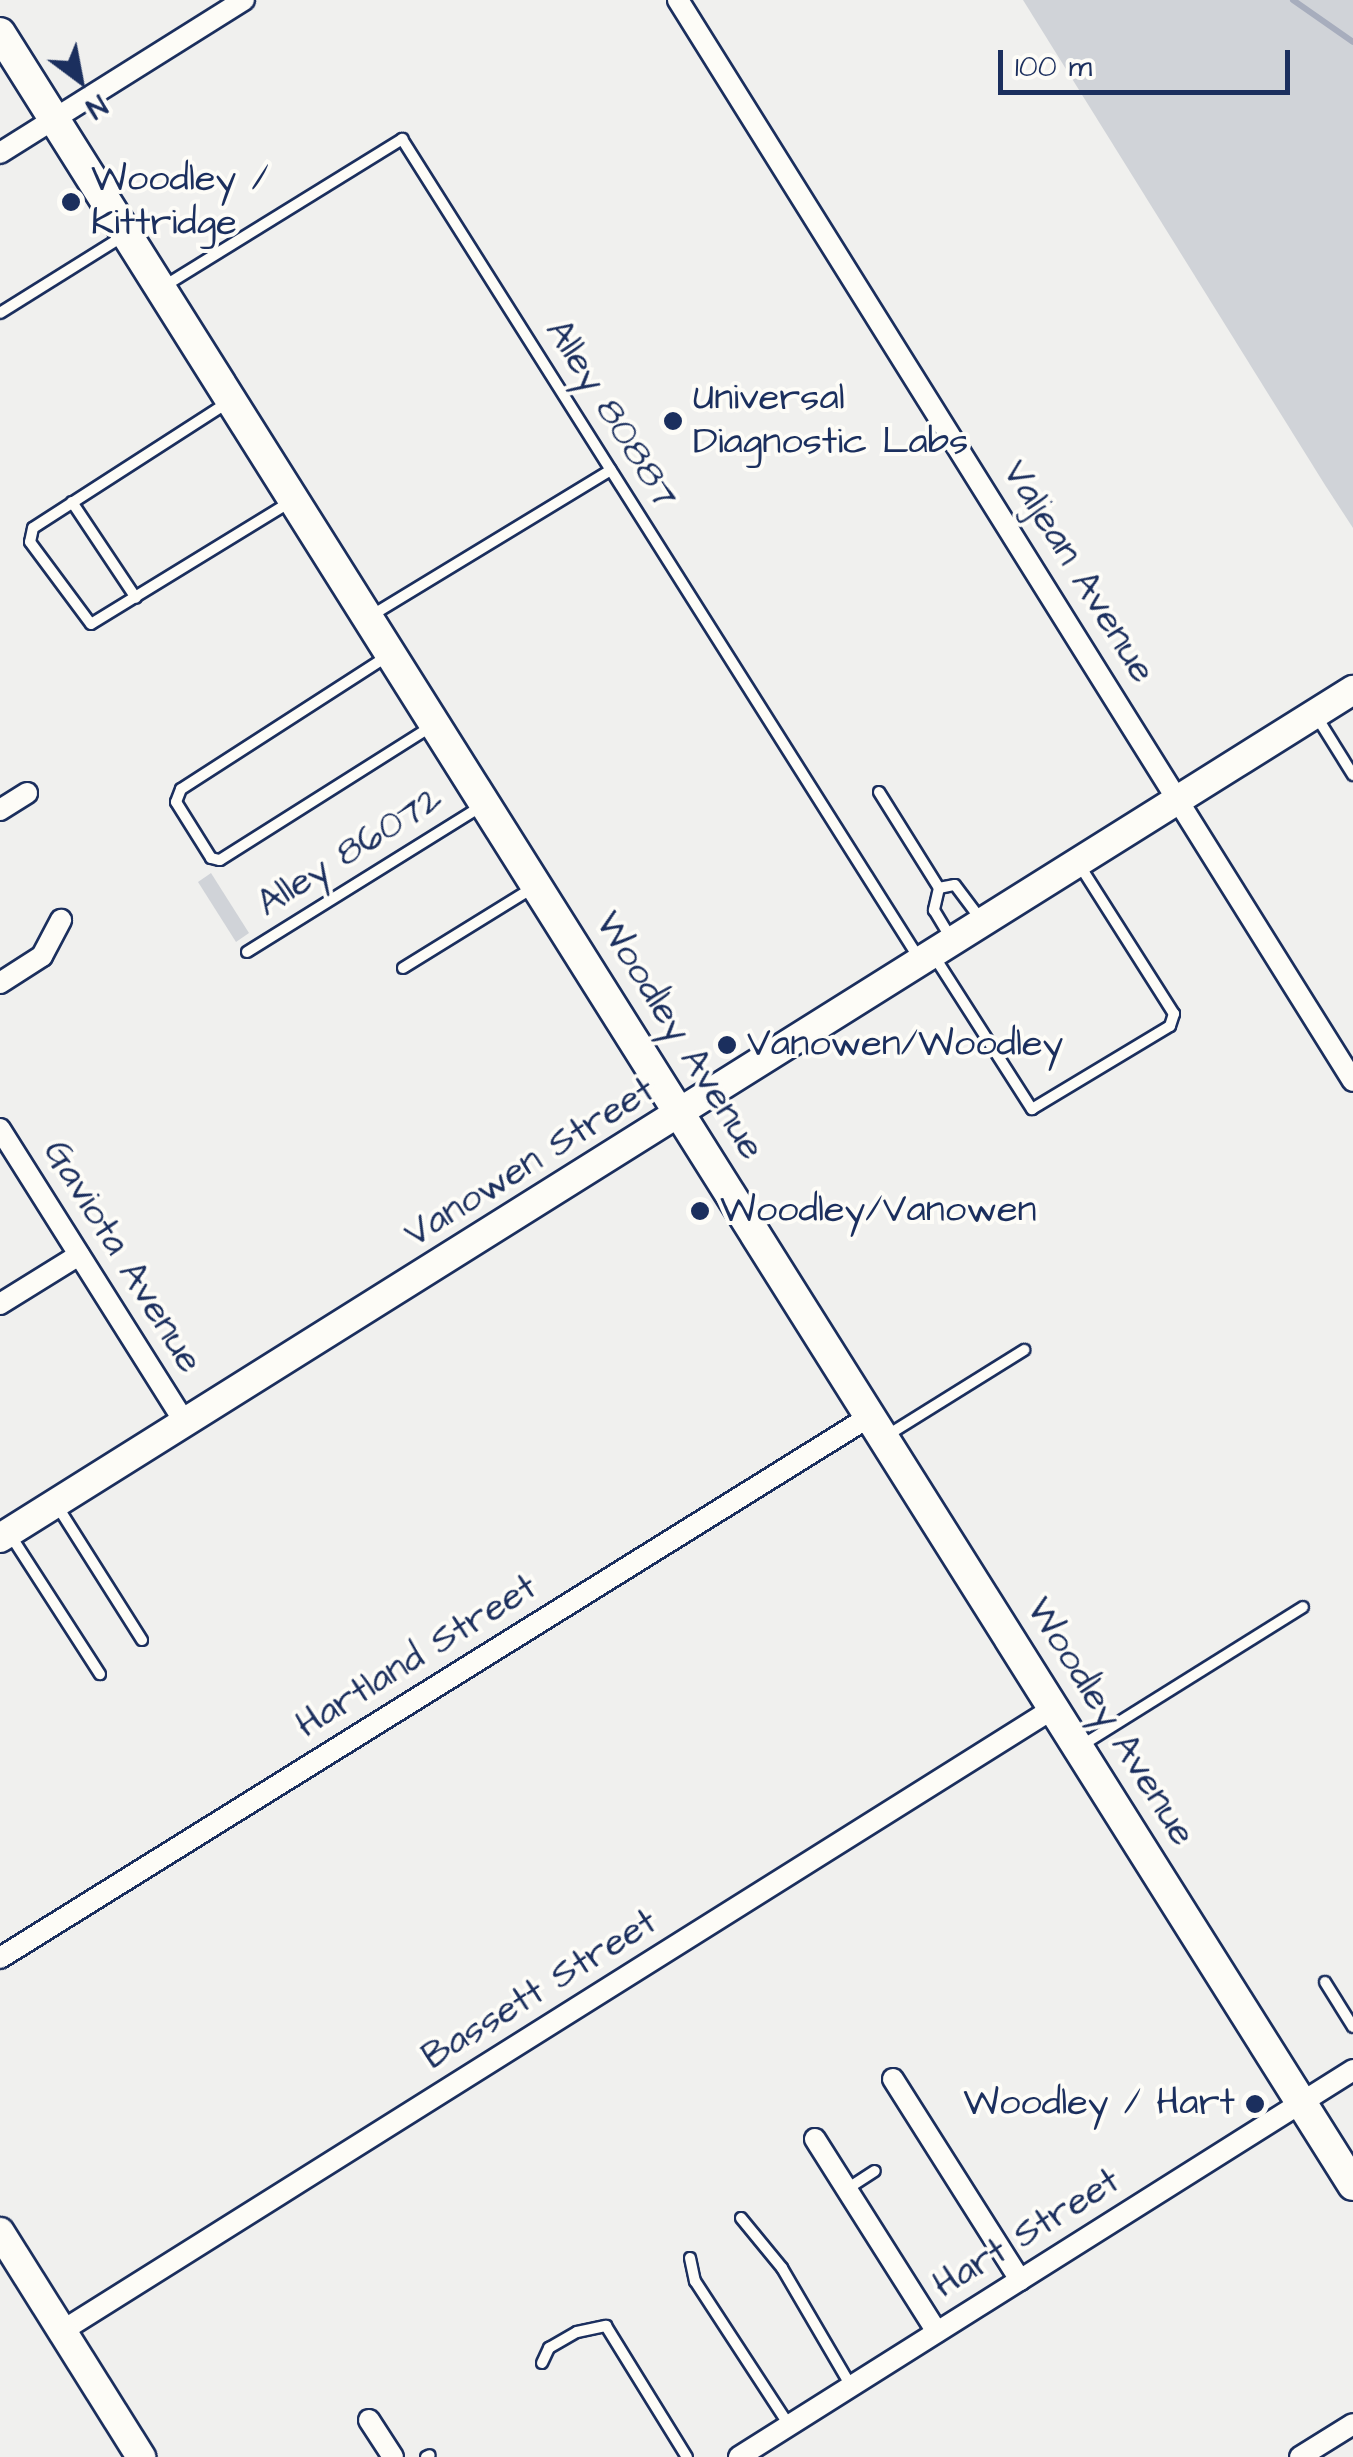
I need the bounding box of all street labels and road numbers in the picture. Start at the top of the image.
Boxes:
street label: Alley 80887 [535,311,687,517]
street label: Valjean Avenue [992,452,1164,692]
street label: Alley 86072 [249,777,451,927]
street label: Woodley Avenue [584,903,774,1169]
street label: Vanowen Street [397,1068,663,1258]
street label: Gaviota Avenue [32,1132,212,1382]
street label: Hartland Street [288,1565,546,1749]
street label: Woodley Avenue [1015,1589,1205,1855]
street label: Bassett Street [414,1900,666,2080]
street label: Hart Street [925,2159,1129,2309]

